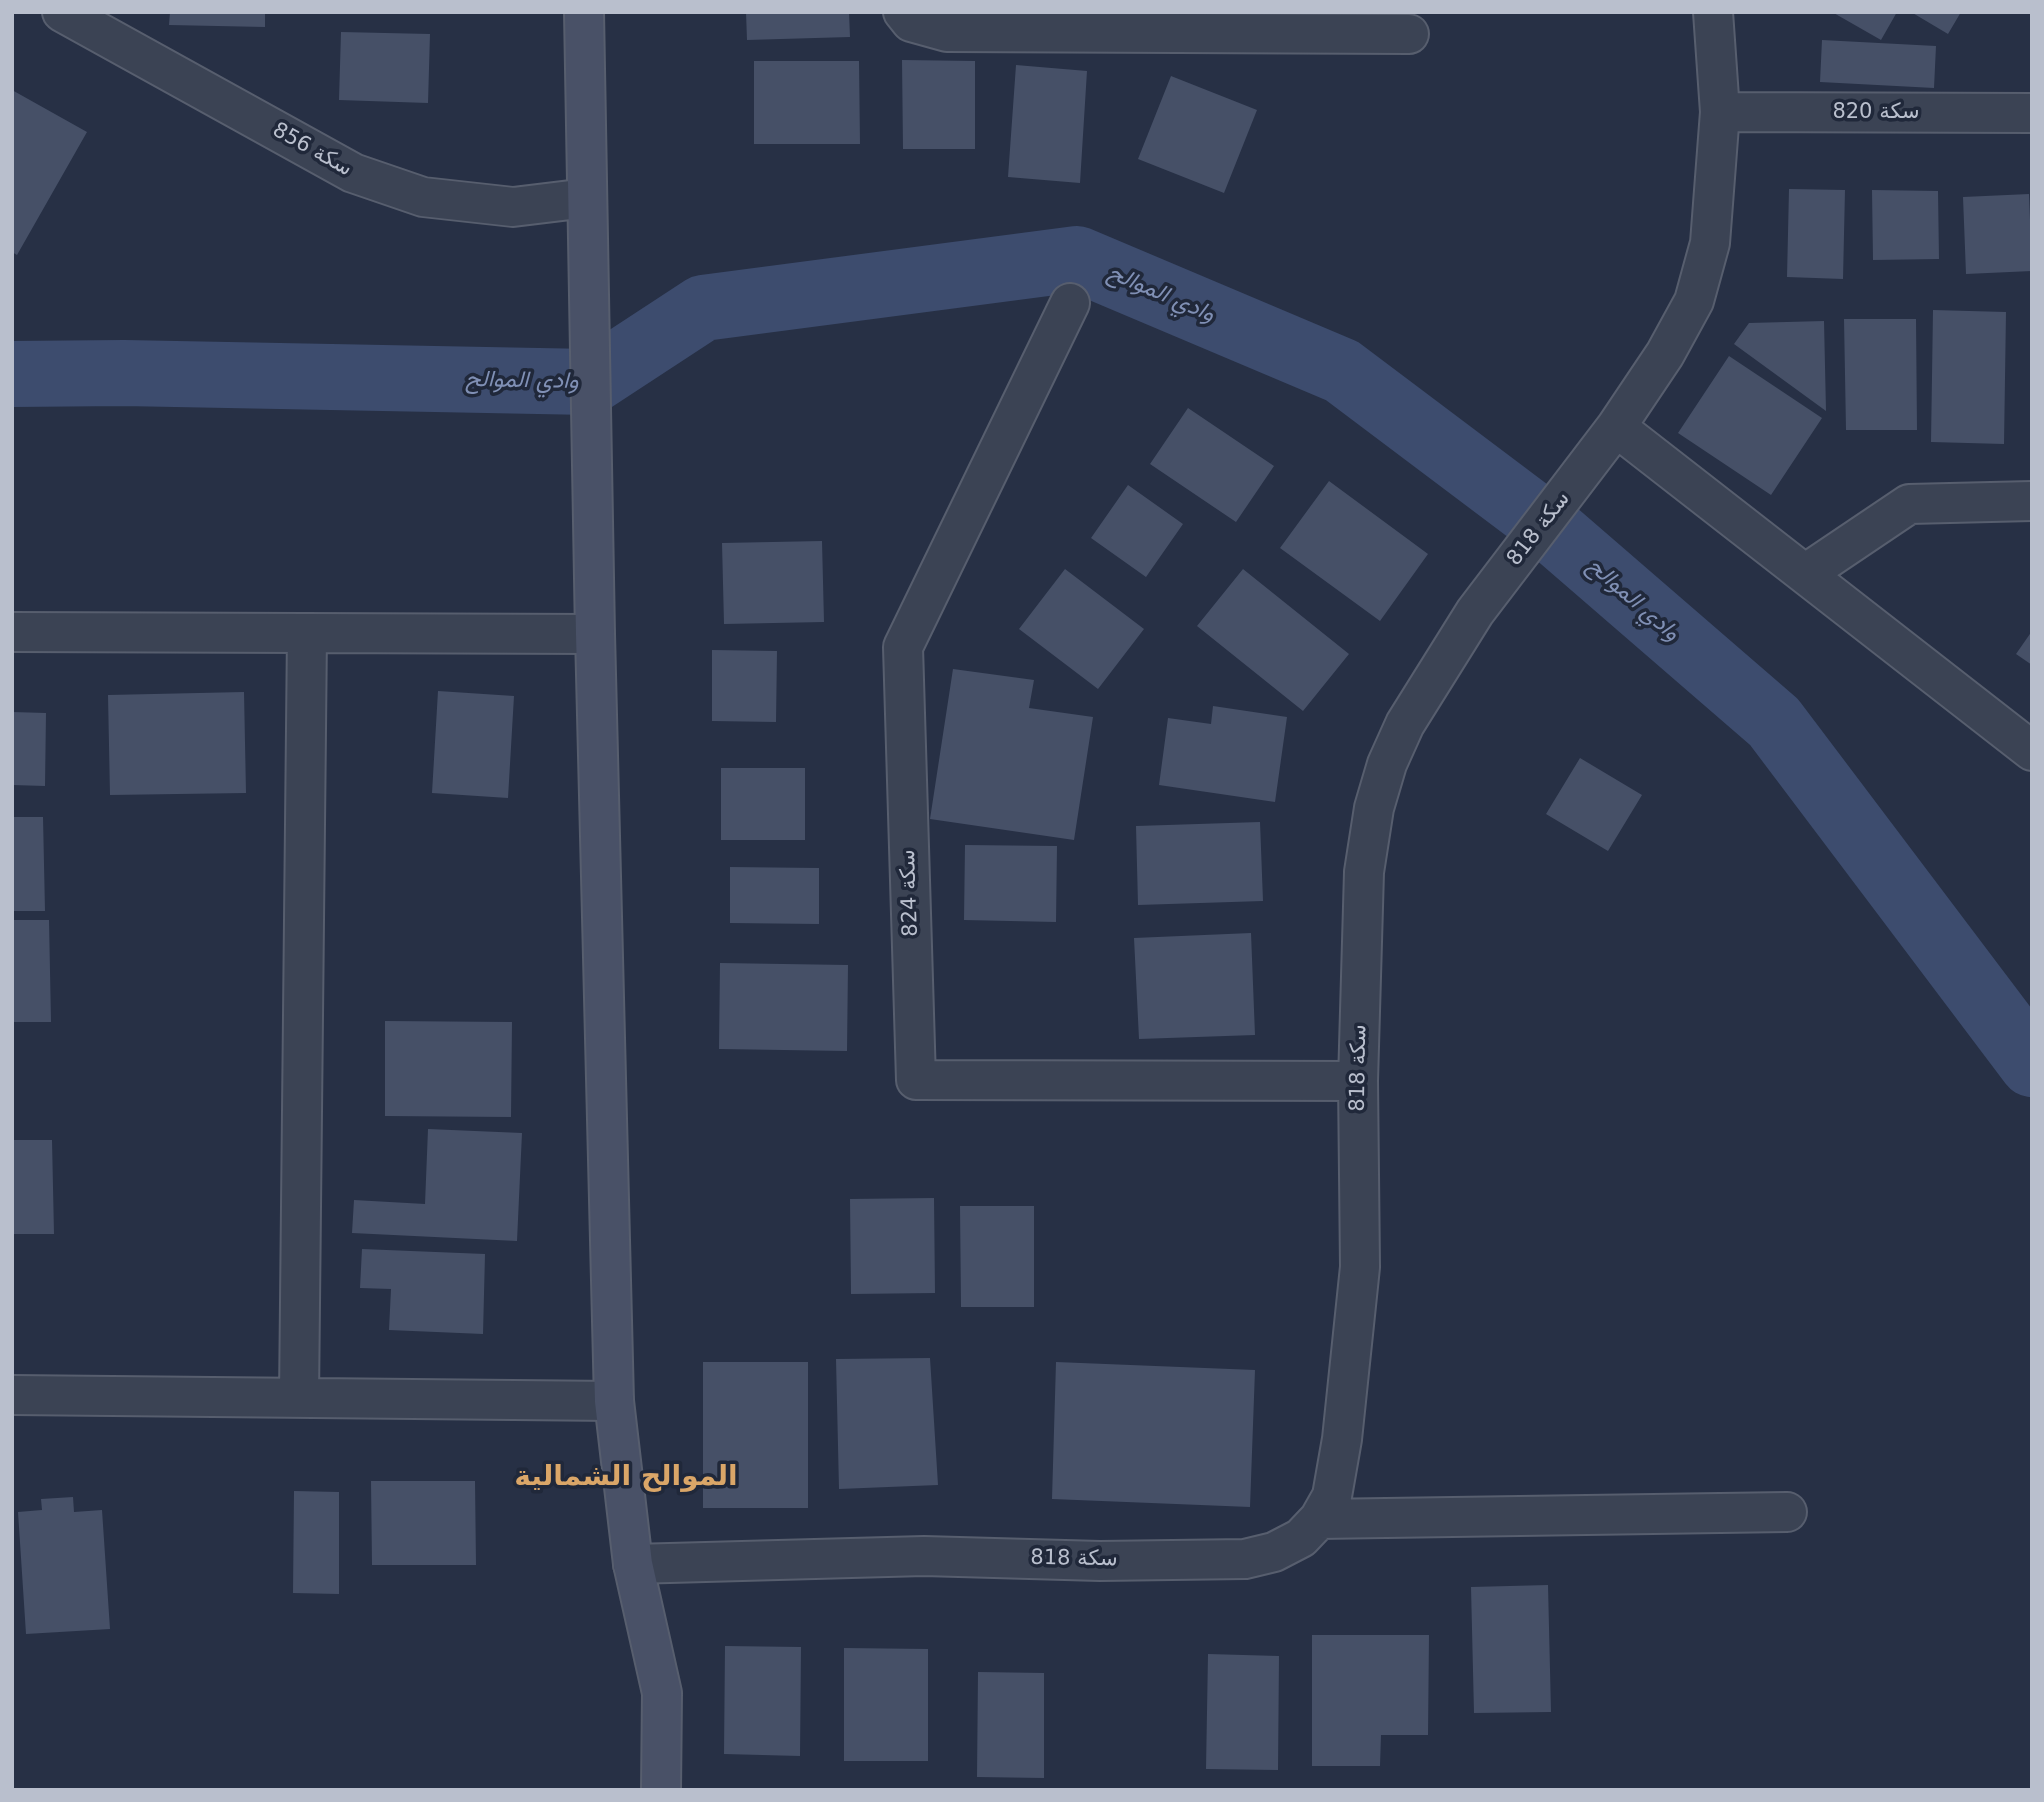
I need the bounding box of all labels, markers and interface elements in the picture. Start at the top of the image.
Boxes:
street label: سكة 820 [1832,100,1920,126]
street label: سكة 856 [268,118,356,182]
water label: وادي الموالح [1103,259,1219,329]
water label: وادي الموالح [465,366,579,396]
street label: سكة 818 [1502,487,1576,571]
water label: وادي الموالح [1581,552,1685,648]
street label: سكة 824 [896,849,924,937]
street label: سكة 818 [1346,1024,1372,1112]
district label: الموالح الشمالية [514,1461,738,1495]
street label: سكة 818 [1030,1546,1118,1572]

